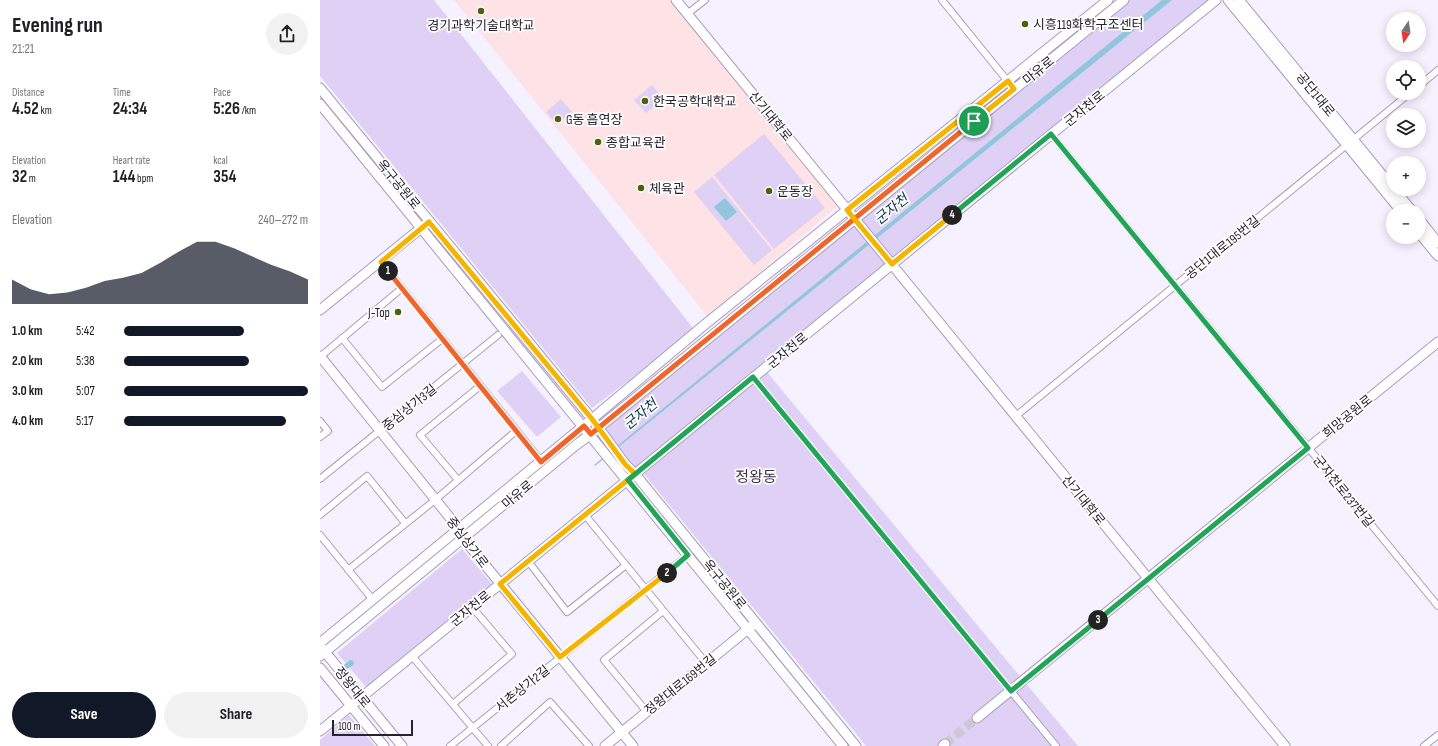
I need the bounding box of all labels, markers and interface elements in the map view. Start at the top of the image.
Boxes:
marker: 경기과학기술대학교 [476,6,486,16]
text: Evening run [12,12,103,39]
north arrow [1386,12,1426,52]
map controls [1386,12,1426,244]
button: share [266,13,308,55]
place label: 시흥119화학구조센터 [1033,17,1144,33]
place label: 경기과학기술대학교 [427,18,535,34]
marker: 시흥119화학구조센터 [1020,19,1030,29]
text: 21:21 [12,41,34,57]
street label: 마유로 [1020,53,1058,88]
button: locate [1386,60,1426,100]
street label: 공단1대로 [1293,69,1338,120]
text: Distance [12,86,44,99]
text: Time [113,86,131,99]
text: Pace [213,86,231,99]
street label: 군자천로 [1061,87,1108,130]
street label: 산기대학로 [745,88,795,145]
place label: 한국공학대학교 [653,94,737,110]
marker: 한국공학대학교 [640,96,650,106]
text: 4.52 [12,99,39,119]
text: 24:34 [113,99,147,119]
text: 5:26 [213,99,240,119]
text: km [39,104,52,117]
text: /km [240,104,256,117]
pin [957,104,991,138]
button: layers [1386,108,1426,148]
icon: arrive [963,110,985,132]
place label: G동 흡연장 [566,112,622,128]
marker: G동 흡연장 [553,114,563,124]
place label: 종합교육관 [606,135,666,151]
marker: 종합교육관 [593,137,603,147]
text: Elevation [12,154,46,167]
text: Heart rate [113,154,150,167]
text: kcal [213,154,228,167]
street label: 옥구공원로 [373,156,423,213]
button: + [1386,156,1426,196]
text: 32 [12,167,27,187]
text: 144 [113,167,135,187]
text: 354 [213,167,236,187]
text: m [27,172,36,185]
text: bpm [135,172,153,185]
place label: 체육관 [649,181,685,197]
marker: 체육관 [636,183,646,193]
place label: 운동장 [777,184,813,200]
marker: 운동장 [764,186,774,196]
water label: 군자천 [871,190,913,228]
button: − [1386,204,1426,244]
pin: 4 [942,205,962,225]
text: 4 [949,208,955,221]
text: Elevation [12,212,52,228]
text: 240–272 m [258,212,308,228]
street label: 공단1대로195번길 [1182,213,1263,283]
pin: 1 [378,261,398,281]
text: 1 [386,264,390,277]
place label: J-Top [367,305,390,321]
marker: J-Top [393,307,403,317]
text: 1.0 km [12,323,42,339]
text: 5:42 [76,323,95,339]
street label: 군자천로 [764,329,811,372]
text: 2.0 km [12,353,43,369]
text: 5:38 [76,353,95,369]
street label: 중심상가3길 [379,381,440,435]
text: 3.0 km [12,383,43,399]
text: 5:07 [76,383,95,399]
street label: 희망공원로 [1319,392,1376,442]
water label: 군자천 [620,395,662,433]
text: 4.0 km [12,413,43,429]
text: 5:17 [76,413,93,429]
street label: 군자천로237번길 [1309,452,1377,531]
district label: 정왕동 [735,468,777,487]
street label: 산기대학로 [1058,472,1108,529]
street label: 마유로 [499,477,537,512]
street label: 중심상가로 [443,514,492,571]
street label: 옥구공원로 [699,556,749,613]
pin: 2 [657,563,677,583]
text: 2 [665,566,669,579]
street label: 군자천로 [447,587,494,630]
pin: 3 [1088,610,1108,630]
text: 3 [1096,613,1100,626]
street label: 정왕대로169번길 [642,651,720,719]
street label: 서촌상가2길 [492,662,553,715]
street label: 정왕대로 [331,664,374,711]
button: Save [12,692,156,738]
button: Share [164,692,308,738]
scale bar [332,718,413,737]
text: 100 m [338,720,360,733]

